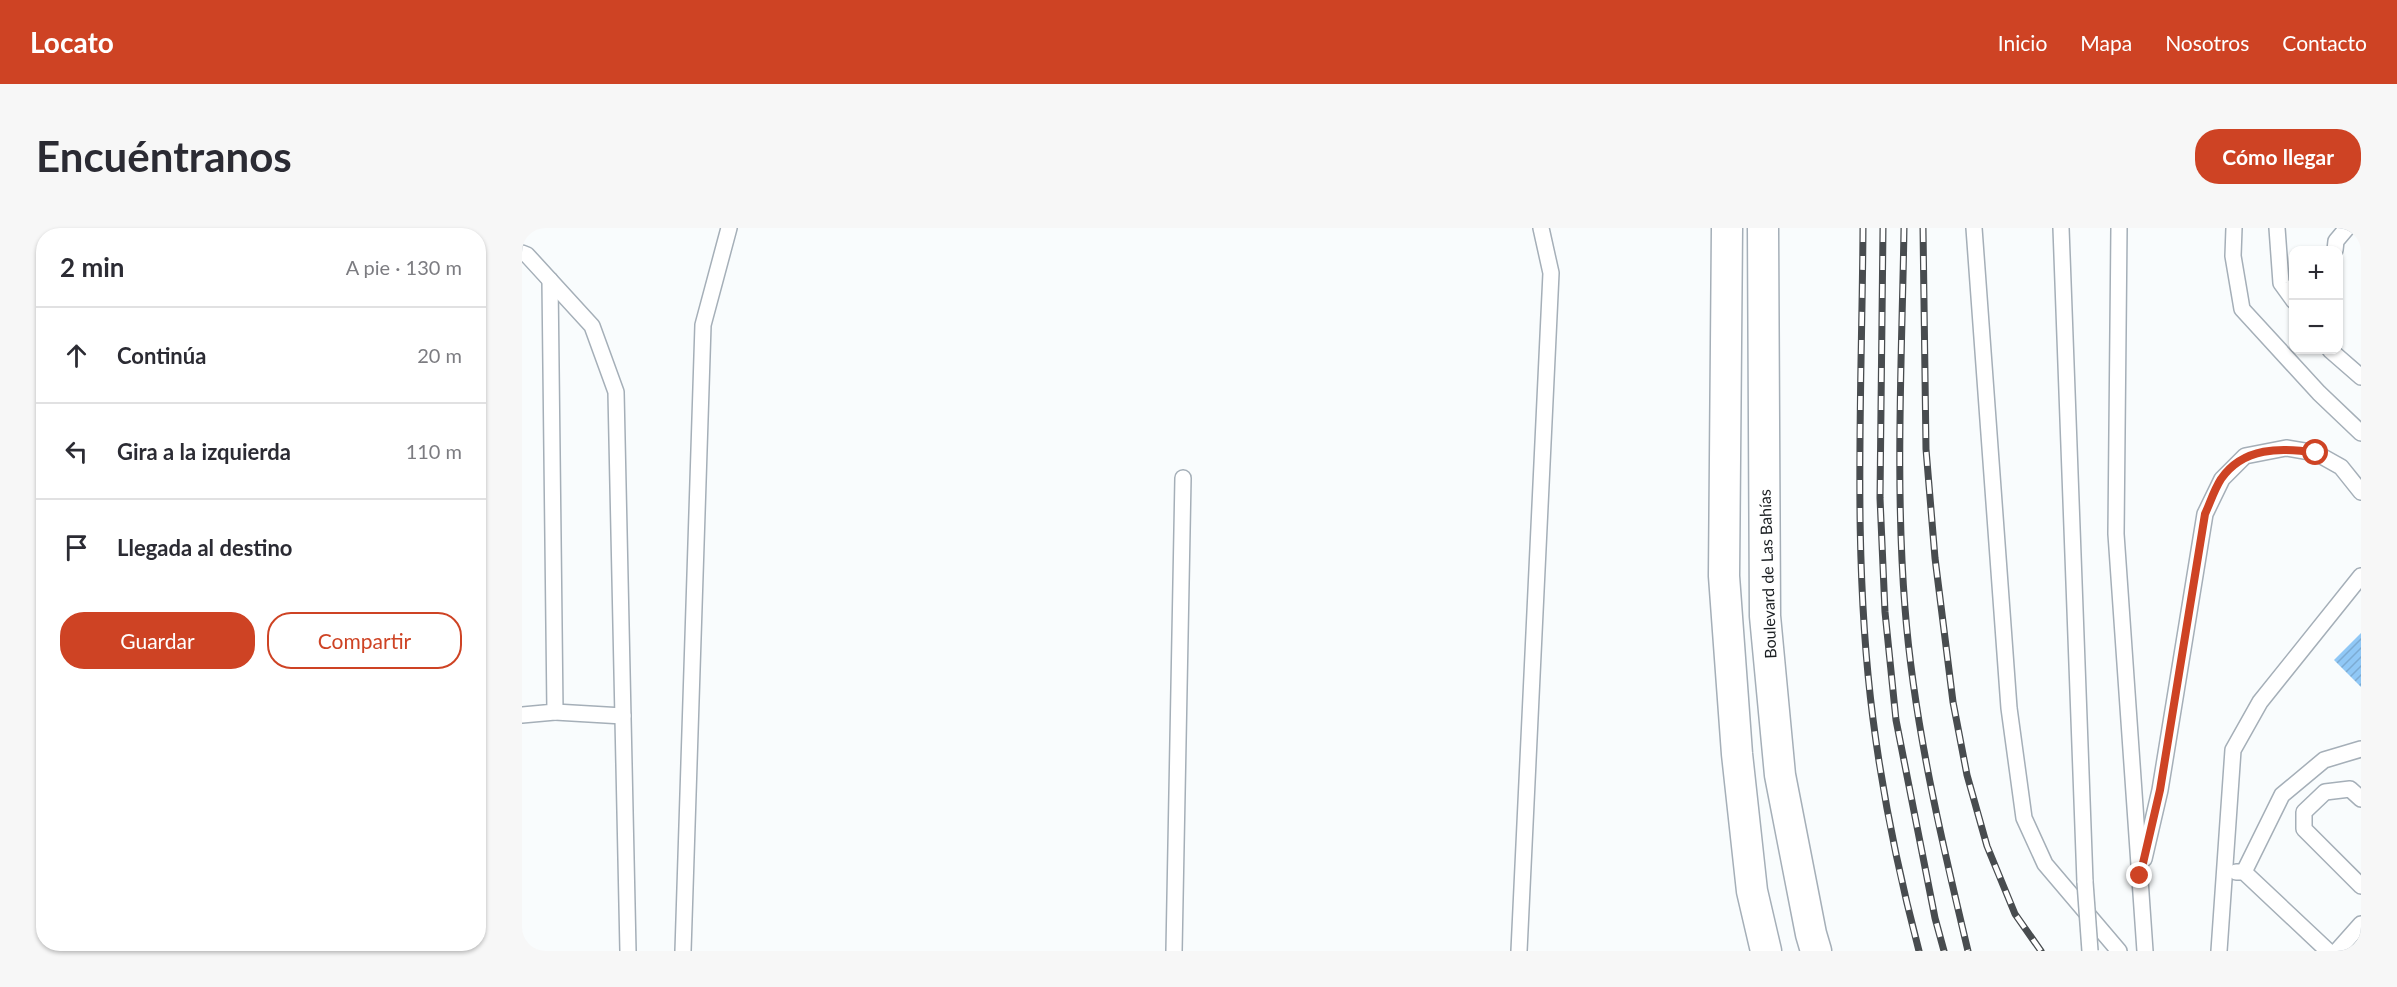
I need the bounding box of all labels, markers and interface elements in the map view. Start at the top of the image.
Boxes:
text: Locato [30,25,114,59]
text: Inicio [1998,30,2047,55]
text: Mapa [2080,30,2132,55]
text: Nosotros [2165,30,2249,55]
text: Contacto [2282,30,2367,55]
button: Cómo llegar [2195,129,2361,184]
text: Encuéntranos [36,131,292,181]
map controls [2289,246,2343,354]
button: + [2289,246,2343,300]
text: 2 min [60,251,124,283]
text: A pie · 130 m [346,255,462,279]
button: − [2289,300,2343,354]
icon: ahead [60,339,93,372]
text: Continúa [117,342,206,369]
text: 20 m [417,343,462,367]
icon: left [60,435,93,468]
text: Gira a la izquierda [117,438,291,465]
text: 110 m [406,439,462,463]
route start [2302,439,2328,465]
street label: Boulevard de Las Bahías [1755,489,1779,659]
icon: arrive [60,531,93,564]
text: Llegada al destino [117,534,293,561]
button: Guardar [60,612,255,669]
button: Compartir [267,612,462,669]
route end [2126,862,2152,888]

